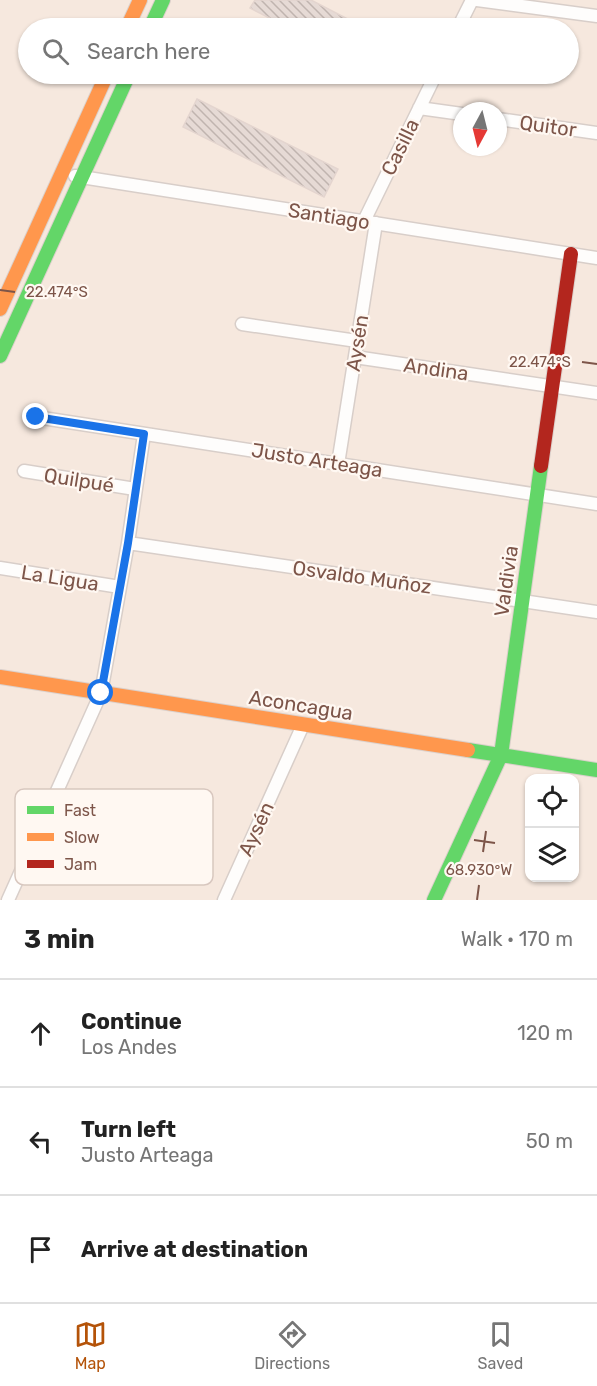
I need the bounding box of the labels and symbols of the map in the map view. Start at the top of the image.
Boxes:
north arrow [453,102,507,156]
street label: Quitor [518,110,578,142]
street label: Casilla [376,115,424,179]
street label: Santiago [286,198,372,234]
text: 22.474°S [26,283,88,301]
street label: Aysén [341,313,373,373]
street label: Andina [402,353,470,385]
text: 22.474°S [509,353,571,371]
route end [22,403,48,429]
street label: Justo Arteaga [250,438,384,482]
street label: Quilpué [42,463,116,497]
street label: Valdivia [489,544,523,618]
street label: Osvaldo Muñoz [291,555,433,599]
street label: La Ligua [19,560,101,596]
route start [87,679,113,705]
street label: Aconcagua [247,685,355,725]
legend [15,789,213,885]
street label: Aysén [233,798,279,860]
text: Fast [64,801,96,820]
text: Slow [64,828,100,847]
text: Jam [64,855,97,874]
text: 68.930°W [446,861,512,879]

